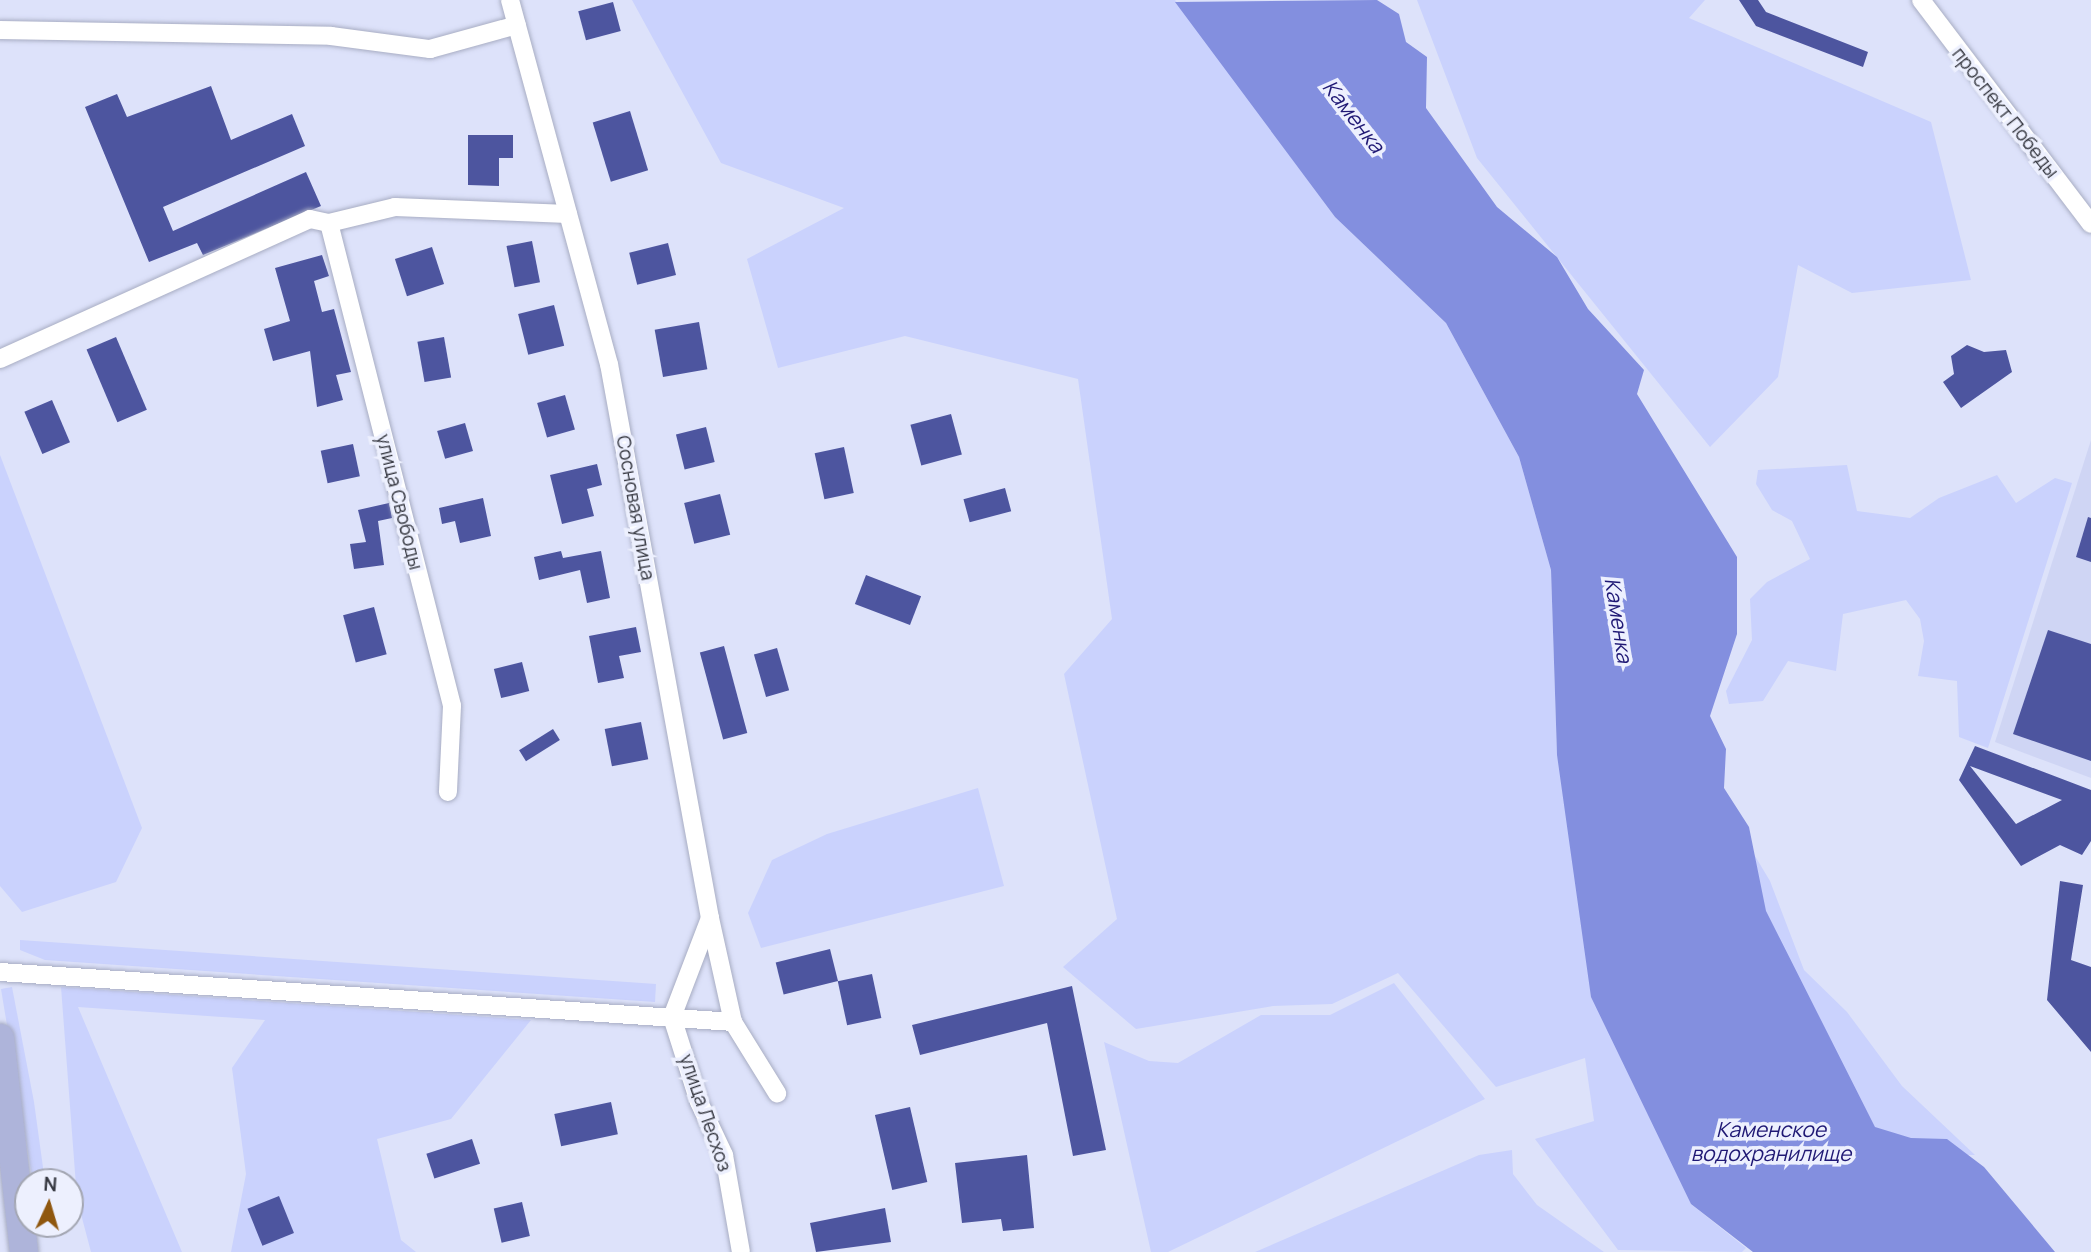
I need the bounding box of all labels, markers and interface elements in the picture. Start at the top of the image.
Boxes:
street label: проспект Победы [1947,43,2063,183]
water label: Каменка [1318,75,1390,157]
street label: улица Свободы [371,432,427,572]
street label: Сосновая улица [611,434,659,582]
water label: Каменка [1600,576,1638,664]
street label: улица Лесхоз [674,1051,736,1175]
water label: Каменское водохранилище [1691,1116,1851,1166]
north arrow [14,1168,84,1238]
text: N [43,1171,58,1197]

